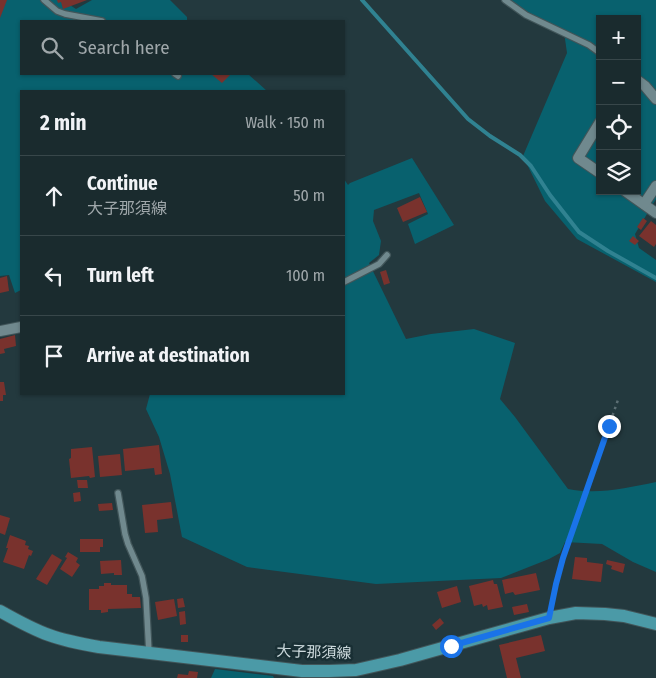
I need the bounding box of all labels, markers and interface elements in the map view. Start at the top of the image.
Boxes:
map controls [596,15,641,195]
button: + [596,15,641,60]
search box [20,20,345,75]
icon: search [38,34,66,62]
text: Search here [78,36,170,59]
button: − [596,60,641,105]
button: locate [596,105,641,150]
text: 2 min [40,110,87,136]
text: Walk · 150 m [245,113,325,132]
button: layers [596,150,641,195]
text: Continue [87,172,158,195]
icon: ahead [40,182,68,210]
text: 50 m [293,186,325,205]
text: 大子那須線 [87,199,167,218]
icon: left [40,262,68,290]
text: Turn left [87,264,154,287]
text: 100 m [286,266,325,285]
icon: arrive [40,342,68,370]
text: Arrive at destination [87,344,250,367]
route end [598,415,621,438]
route start [440,635,463,658]
street label: 大子那須線 [276,642,352,662]

